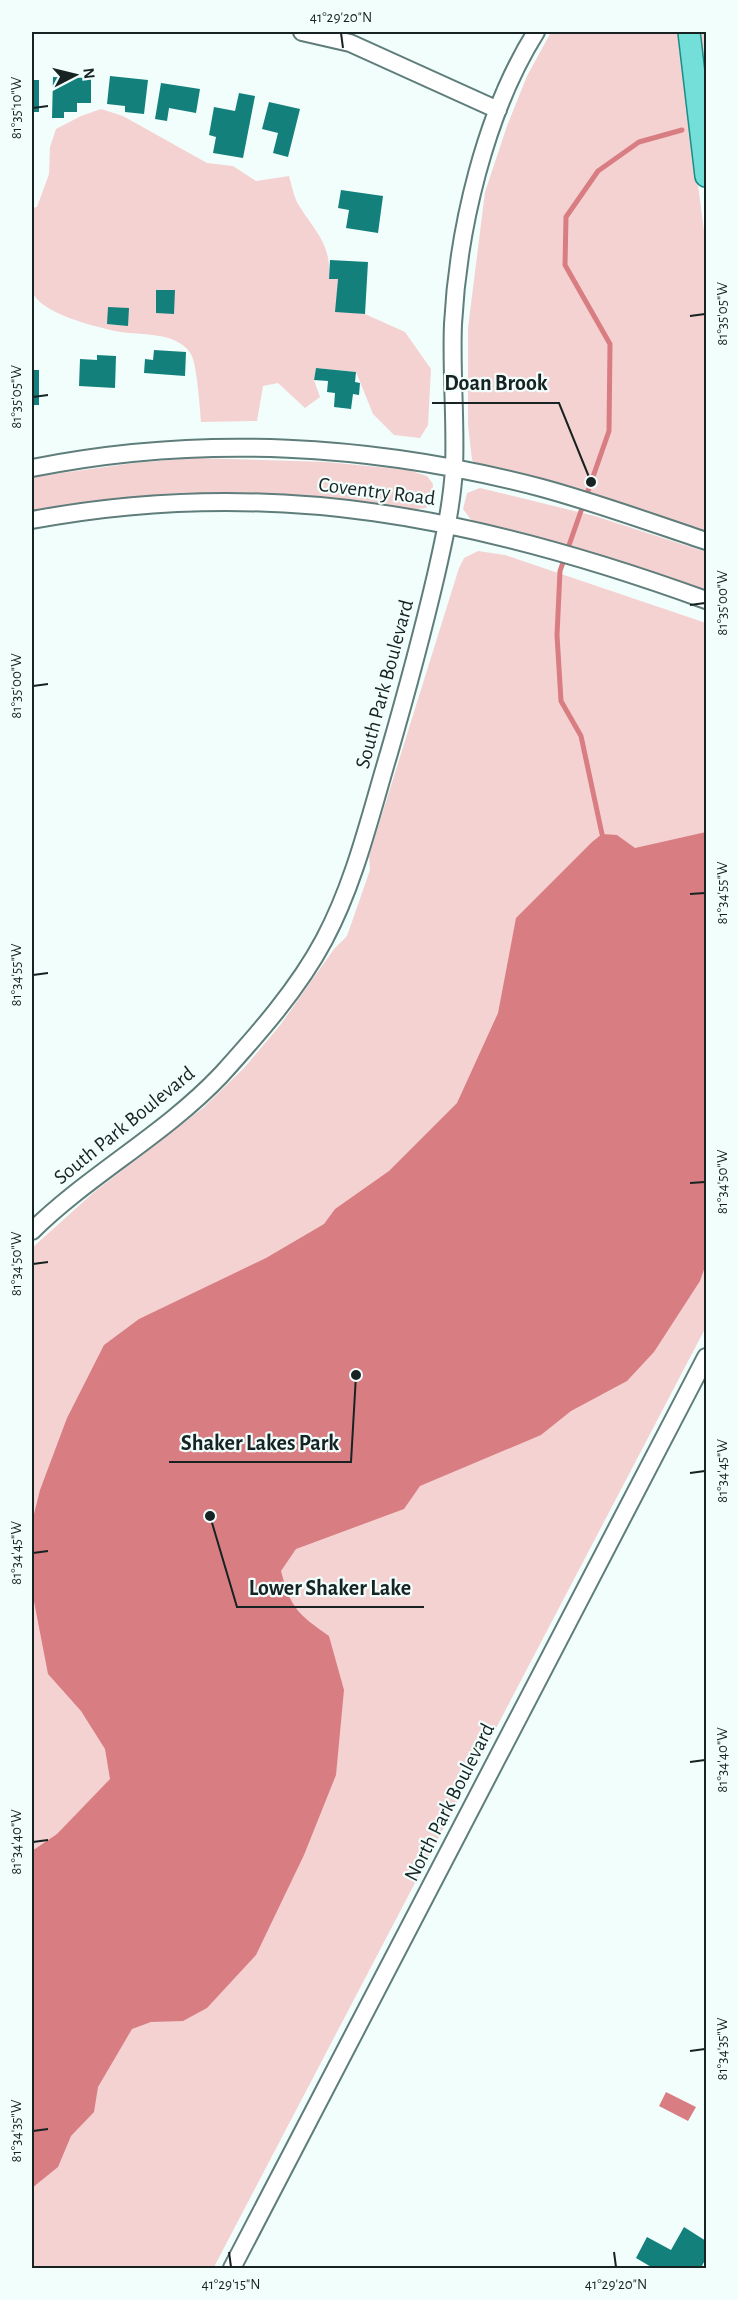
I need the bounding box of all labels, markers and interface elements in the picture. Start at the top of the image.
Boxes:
text: 41°29'20"N [310,10,372,25]
north arrow [45,45,105,105]
text: N [80,67,98,80]
text: 81°35'10"W [9,76,24,139]
text: 81°35'05"W [715,282,730,346]
callout: Doan Brook [432,363,559,403]
text: 81°35'05"W [9,365,24,429]
text: Doan Brook [444,372,548,394]
street label: Coventry Road [317,474,437,509]
text: 81°35'00"W [715,570,730,636]
street label: South Park Boulevard [352,597,417,771]
text: 81°35'00"W [9,653,24,719]
text: 81°34'55"W [715,861,730,924]
text: 81°34'55"W [9,943,24,1006]
street label: South Park Boulevard [50,1062,199,1188]
text: 81°34'50"W [715,1149,730,1214]
text: 81°34'50"W [9,1231,24,1296]
callout: Shaker Lakes Park [169,1422,351,1462]
text: Shaker Lakes Park [181,1432,339,1454]
text: 81°34'45"W [715,1438,730,1503]
text: 81°34'45"W [9,1520,24,1585]
callout: Lower Shaker Lake [237,1567,424,1607]
text: Lower Shaker Lake [249,1577,411,1599]
street label: North Park Boulevard [401,1720,498,1885]
text: 81°34'40"W [715,1727,730,1793]
text: 81°34'40"W [9,1809,24,1875]
text: 81°34'35"W [715,2017,730,2080]
text: 81°34'35"W [9,2099,24,2162]
text: 41°29'15"N [201,2277,261,2292]
text: 41°29'20"N [585,2277,647,2292]

